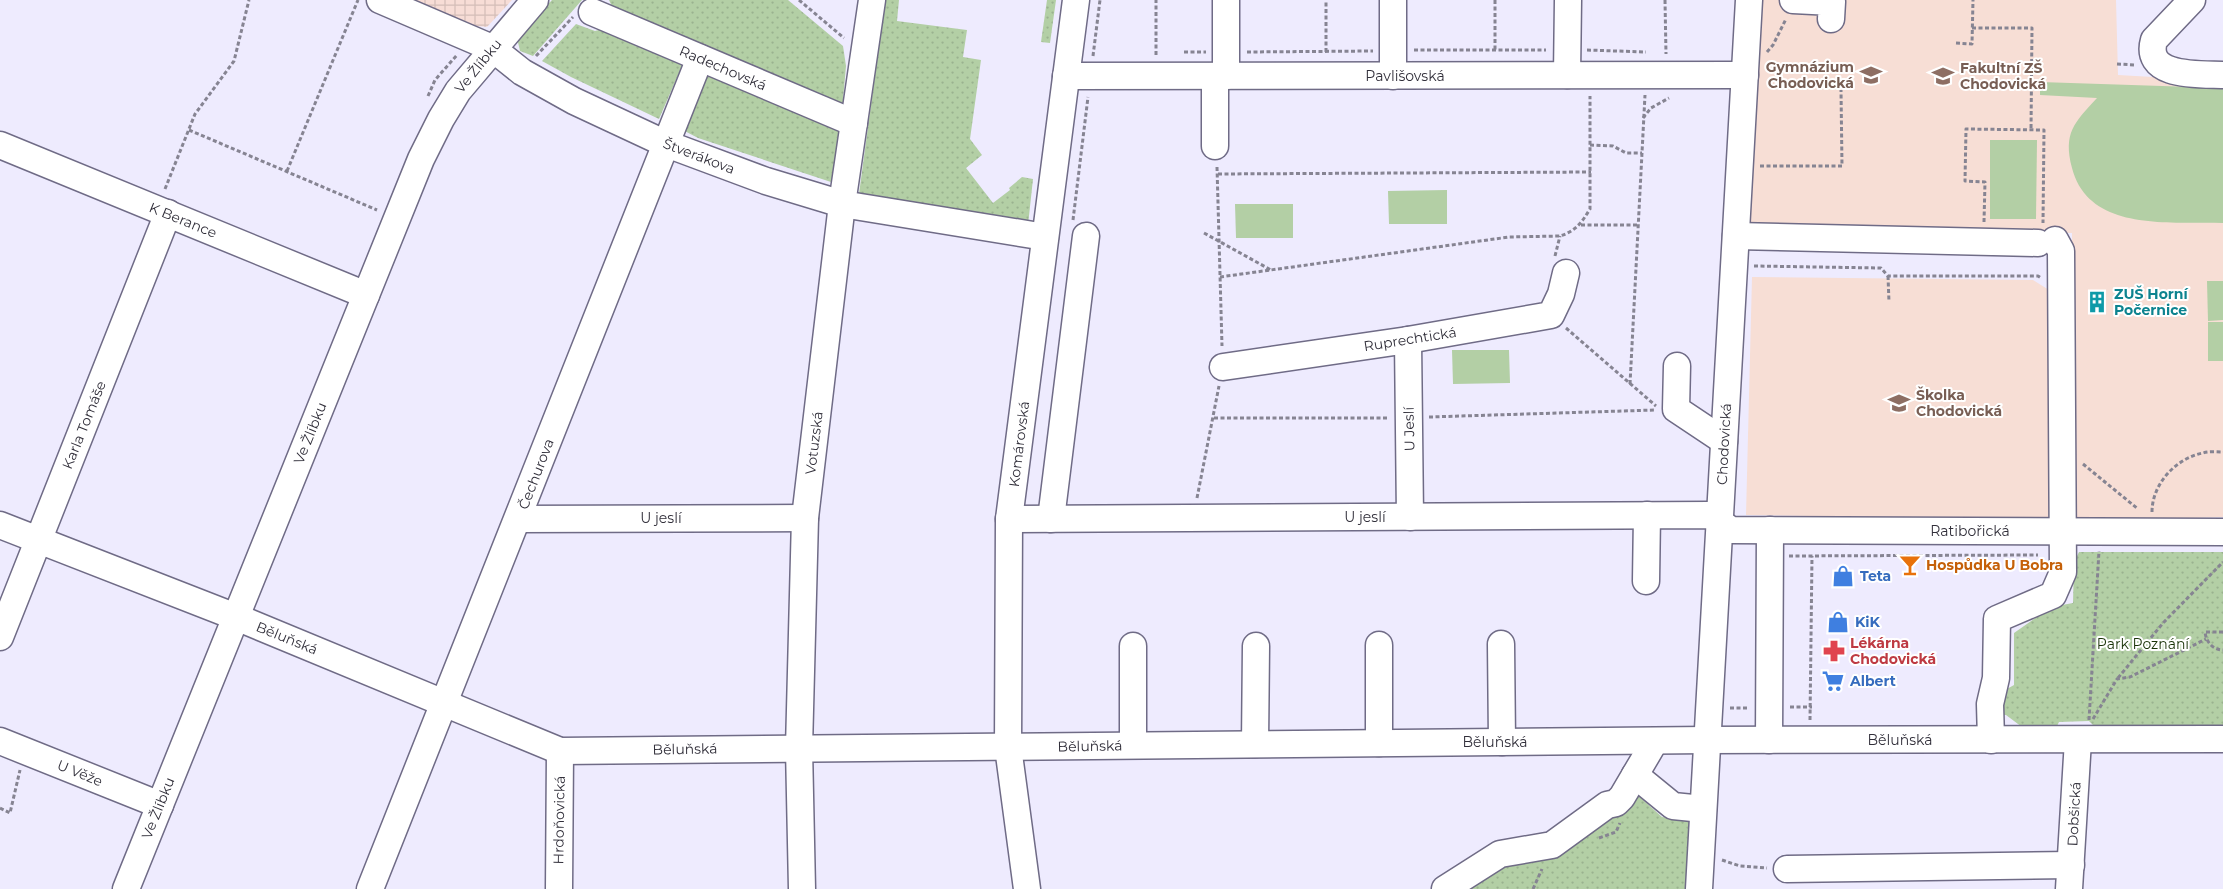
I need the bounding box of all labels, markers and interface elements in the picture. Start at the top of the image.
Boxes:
street label: Ve Žlíbku [451,35,505,97]
street label: Radechovská [677,42,769,94]
place label: Gymnázium Chodovická [1766,58,1854,92]
place label: Fakultní ZŠ Chodovická [1960,59,2046,93]
school or university icon: Gymnázium Chodovická [1858,62,1884,88]
school or university icon: Fakultní ZŠ Chodovická [1930,63,1956,89]
street label: Pavlišovská [1365,67,1445,85]
street label: Štverákova [661,134,737,178]
street label: K Berance [146,198,220,242]
place label: ZUŠ Horní Počernice [2114,285,2189,319]
building icon: ZUŠ Horní Počernice [2084,289,2110,315]
street label: Ruprechtická [1362,323,1458,355]
street label: Karla Tomáše [58,378,110,472]
place label: Školka Chodovická [1916,386,2002,420]
school or university icon: Školka Chodovická [1886,390,1912,416]
street label: Ve Žlíbku [289,400,331,466]
street label: Komárovská [1005,400,1033,488]
street label: Chodovická [1713,403,1735,485]
street label: U Jeslí [1400,405,1418,451]
street label: Votuzská [801,410,827,476]
street label: Čechurova [514,436,558,512]
street label: U jeslí [1344,508,1387,526]
street label: U jeslí [640,509,683,527]
street label: Ratibořická [1930,522,2010,540]
bar icon: Hospůdka U Bobra [1897,552,1923,578]
place label: Hospůdka U Bobra [1926,556,2063,574]
shop icon: Teta [1830,563,1856,589]
place label: Teta [1860,567,1891,585]
shop icon: KiK [1825,609,1851,635]
place label: KiK [1855,613,1881,631]
street label: Běluňská [254,617,320,659]
place label: Lékárna Chodovická [1850,634,1936,668]
park label: Park Poznání [2097,635,2190,653]
pharmacy icon: Lékárna Chodovická [1821,638,1847,664]
supermarket icon: Albert [1820,668,1846,694]
place label: Albert [1849,672,1896,690]
street label: Běluňská [1868,731,1932,749]
street label: Běluňská [1463,733,1527,751]
street label: Běluňská [1057,736,1123,756]
street label: Běluňská [652,739,718,759]
street label: U Věže [55,756,105,790]
street label: Ve Žlíbku [137,775,179,841]
street label: Hrdoňovická [549,775,569,865]
street label: Dobšická [2063,781,2085,847]

